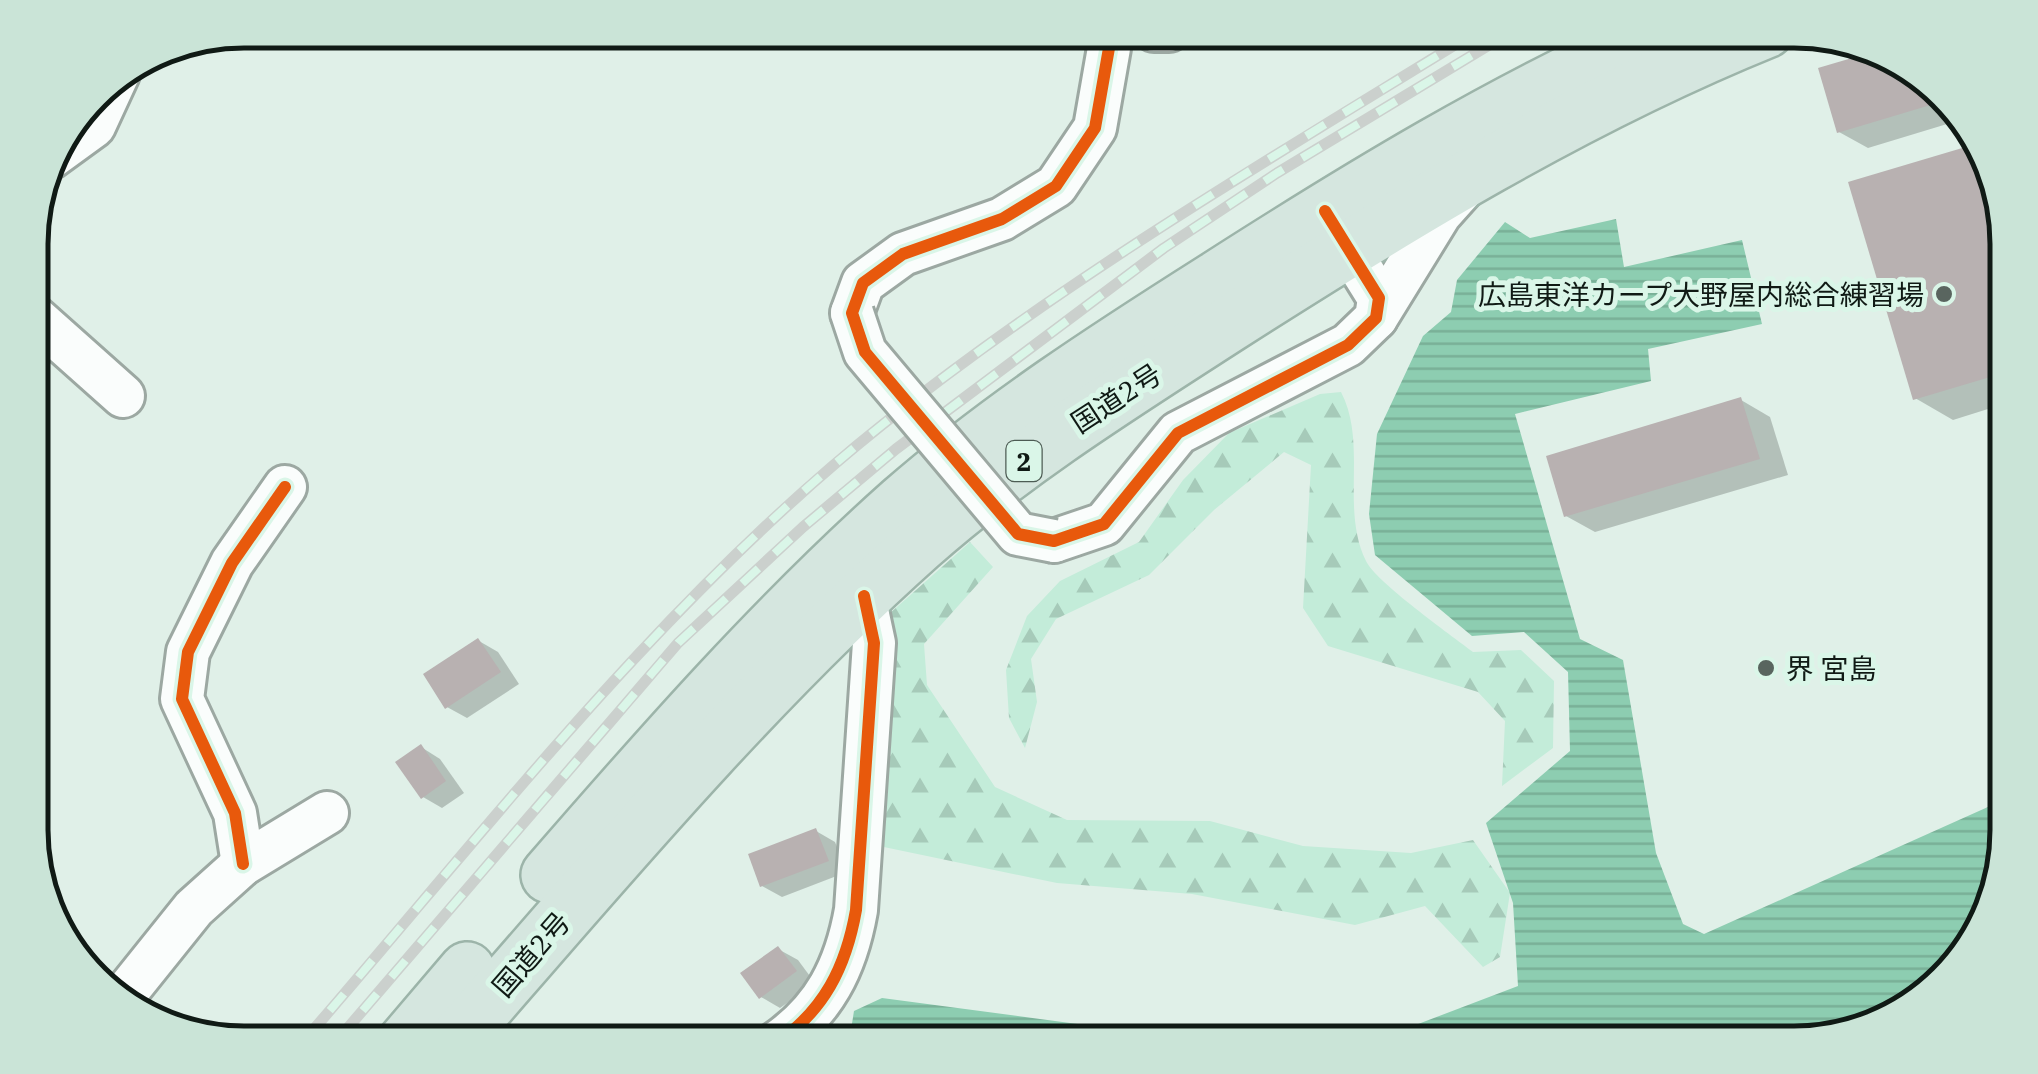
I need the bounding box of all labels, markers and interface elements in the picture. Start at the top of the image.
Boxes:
place label: 広島東洋カープ大野屋内総合練習場 [1478,276,1924,313]
marker: 広島東洋カープ大野屋内総合練習場 [1933,283,1955,305]
street label: 国道2号 [1064,355,1168,441]
road number: 2 [1006,441,1042,481]
place label: 界 宮島 [1786,650,1877,687]
marker: 界 宮島 [1755,657,1777,679]
street label: 国道2号 [484,904,578,1004]

